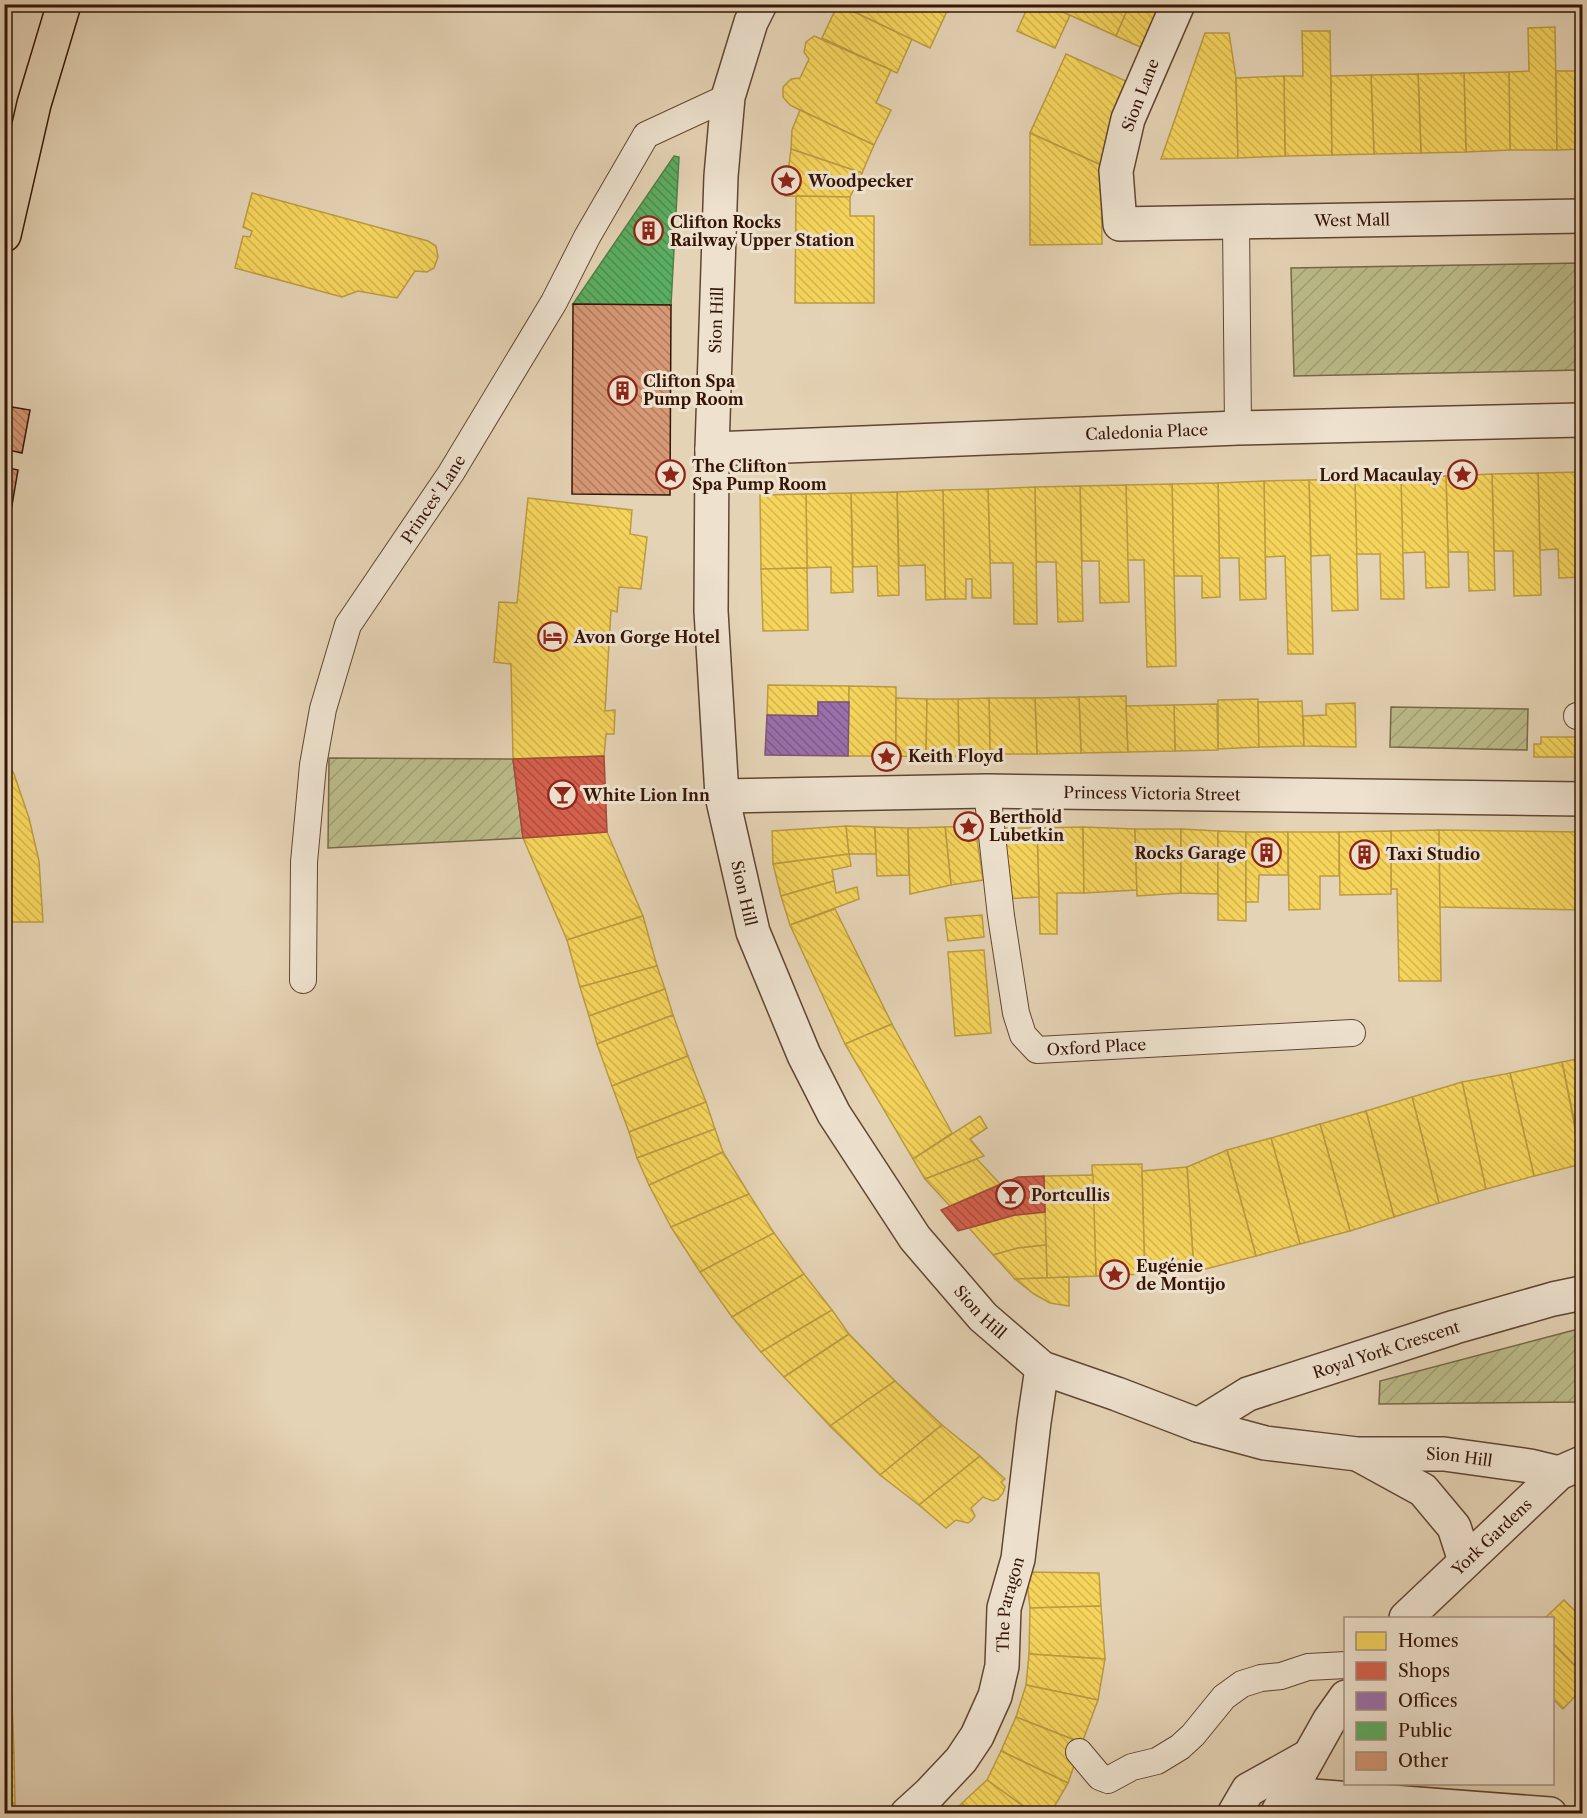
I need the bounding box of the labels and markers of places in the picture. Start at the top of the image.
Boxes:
place icon: Woodpecker [771,165,803,197]
place label: Woodpecker [807,171,913,191]
place label: Clifton Rocks Railway Upper Station [670,212,855,250]
building icon: Clifton Rocks Railway Upper Station [633,215,665,247]
place label: Clifton Spa Pump Room [643,371,744,409]
building icon: Clifton Spa Pump Room [606,374,638,406]
place label: The Clifton Spa Pump Room [692,456,827,494]
place icon: The Clifton Spa Pump Room [655,459,687,491]
place icon: Lord Macaulay [1447,459,1479,491]
place label: Lord Macaulay [1319,465,1443,485]
hotel icon: Avon Gorge Hotel [537,621,569,653]
place label: Avon Gorge Hotel [573,627,720,647]
place icon: Keith Floyd [871,740,903,772]
place label: Keith Floyd [908,746,1004,766]
bar icon: White Lion Inn [546,779,578,811]
place label: White Lion Inn [582,785,710,805]
place label: Berthold Lubetkin [989,807,1064,845]
place icon: Berthold Lubetkin [952,810,984,842]
building icon: Rocks Garage [1251,837,1283,869]
building icon: Taxi Studio [1349,838,1381,870]
place label: Rocks Garage [1134,843,1246,863]
place label: Taxi Studio [1386,844,1480,864]
bar icon: Portcullis [994,1179,1026,1211]
place label: Portcullis [1031,1185,1110,1205]
place label: Eugénie de Montijo [1136,1256,1225,1294]
place icon: Eugénie de Montijo [1099,1259,1131,1291]

